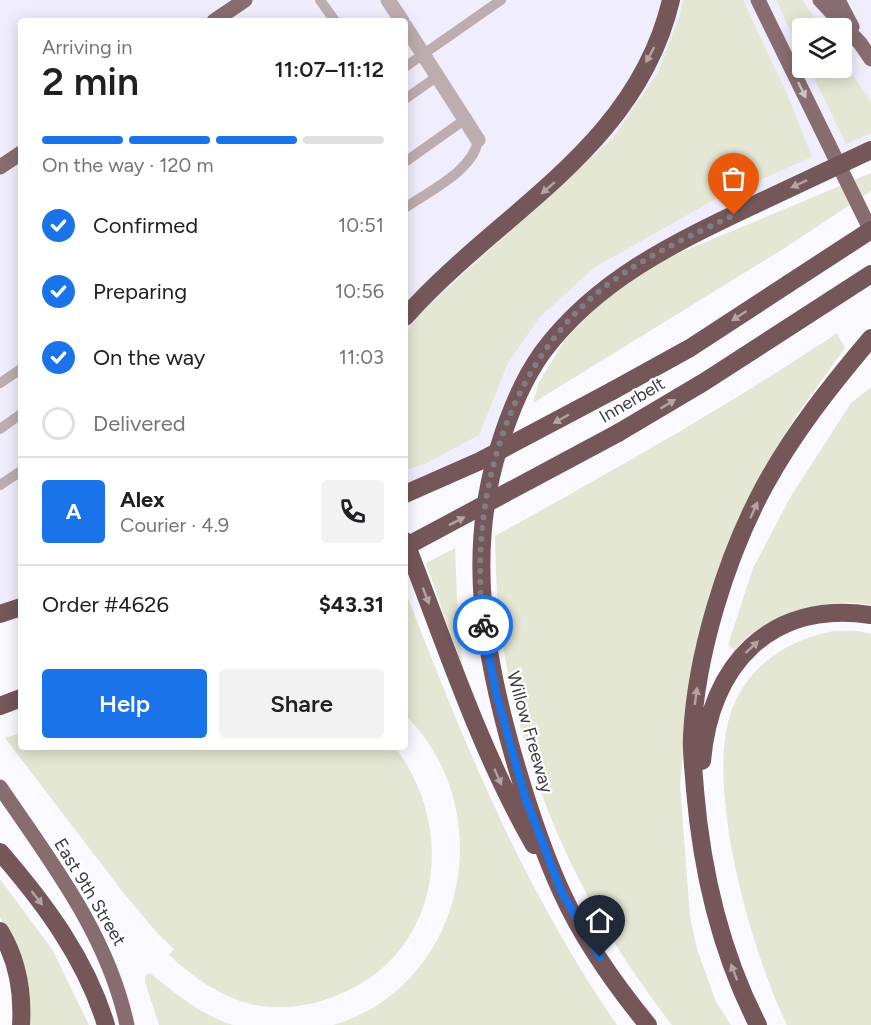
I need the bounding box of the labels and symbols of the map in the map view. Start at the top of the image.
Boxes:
one-way arrow [645,46,655,63]
one-way arrow [797,82,806,99]
pin [708,153,759,215]
one-way arrow [790,180,808,190]
one-way arrow [540,181,555,194]
one-way arrow [731,310,747,321]
street label: Innerbelt [595,372,669,428]
one-way arrow [660,398,676,409]
one-way arrow [552,414,569,424]
one-way arrow [749,502,758,519]
one-way arrow [449,516,466,525]
one-way arrow [422,587,431,605]
courier [453,595,513,655]
one-way arrow [744,640,759,654]
street label: Willow Freeway [502,669,558,796]
one-way arrow [691,686,700,705]
one-way arrow [494,768,503,786]
street label: East 9th Street [49,834,131,950]
one-way arrow [30,890,43,906]
pin [574,895,625,957]
one-way arrow [729,963,738,981]

